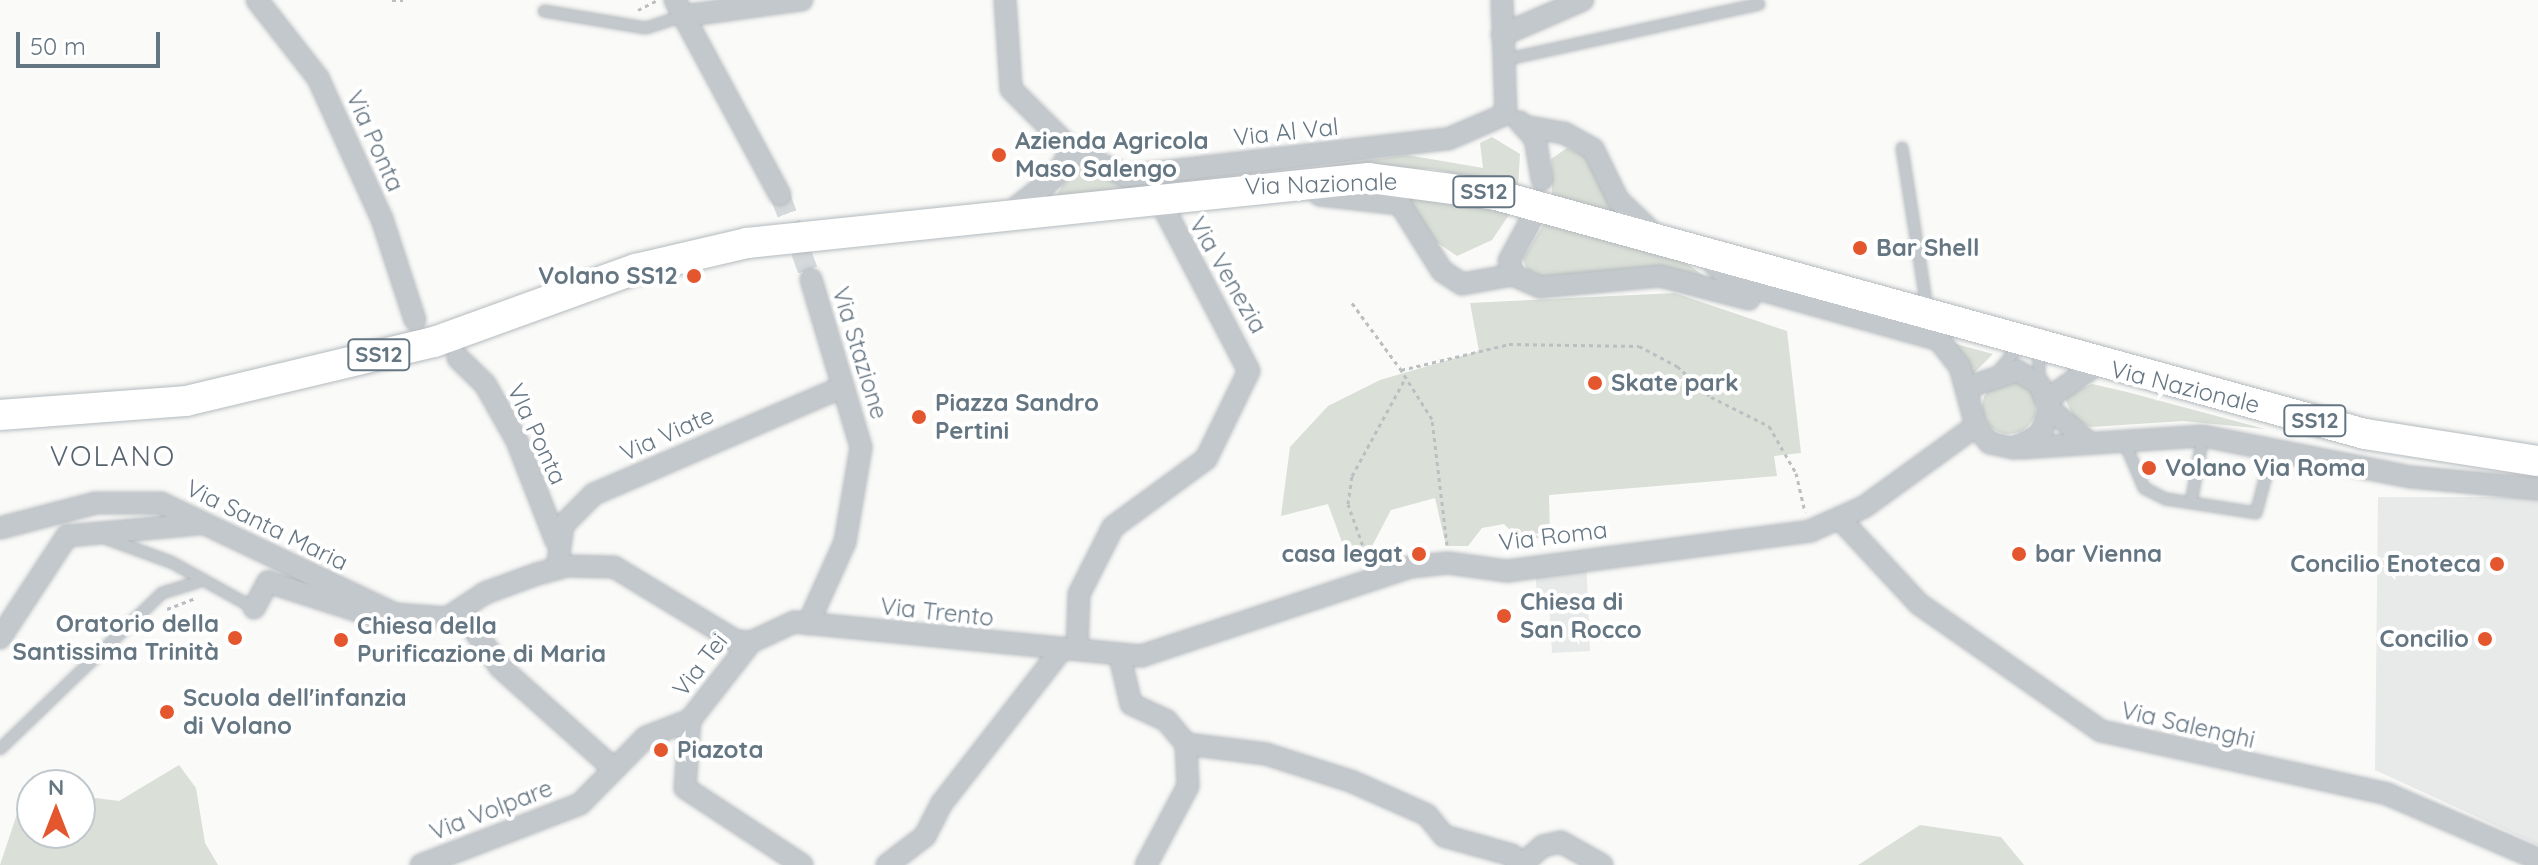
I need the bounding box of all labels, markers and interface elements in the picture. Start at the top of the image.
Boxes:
scale bar [20,16,164,66]
text: 50 m [30,31,86,61]
street label: Via Ponta [340,86,410,196]
street label: Via Al Val [1232,112,1340,152]
place label: Azienda Agricola Maso Salengo [1015,127,1209,183]
marker: Azienda Agricola Maso Salengo [990,146,1008,164]
street label: Via Nazionale [1244,167,1398,201]
road number: SS12 [1452,174,1516,210]
street label: Via Venezia [1183,212,1273,338]
place label: Bar Shell [1876,234,1979,262]
marker: Bar Shell [1851,239,1869,257]
place label: Volano SS12 [538,262,678,290]
marker: Volano SS12 [685,267,703,285]
street label: Via Stazione [826,283,894,423]
road number: SS12 [347,337,411,373]
street label: Via Nazionale [2107,355,2263,419]
place label: Skate park [1611,369,1739,397]
marker: Skate park [1586,374,1604,392]
street label: VIa Ponta [501,379,573,489]
place label: Piazza Sandro Pertini [935,389,1099,445]
street label: Via Viate [616,401,718,467]
road number: SS12 [2283,403,2347,439]
marker: Piazza Sandro Pertini [910,408,928,426]
district label: VOLANO [50,439,176,473]
place label: Volano Via Roma [2165,454,2366,482]
marker: Volano Via Roma [2140,459,2158,477]
street label: Via Santa Maria [181,473,353,577]
street label: Via Roma [1497,515,1609,557]
place label: casa legat [1282,540,1403,568]
place label: bar Vienna [2035,540,2162,568]
marker: casa legat [1410,545,1428,563]
marker: bar Vienna [2010,545,2028,563]
place label: Concilio Enoteca [2290,550,2481,578]
marker: Concilio Enoteca [2488,555,2506,573]
place label: Chiesa di San Rocco [1520,588,1642,644]
street label: Via Trento [879,592,995,632]
marker: Chiesa di San Rocco [1495,607,1513,625]
place label: Oratorio della Santissima Trinità [13,610,219,666]
place label: Chiesa della Purificazione di Maria [357,612,606,668]
place label: Concilio [2379,625,2469,653]
street label: Via Tei [666,628,734,702]
marker: Oratorio della Santissima Trinità [226,629,244,647]
marker: Concilio [2476,630,2494,648]
marker: Chiesa della Purificazione di Maria [332,631,350,649]
place label: Scuola dell'infanzia di Volano [183,684,407,740]
street label: Via Salenghi [2118,696,2258,754]
marker: Scuola dell'infanzia di Volano [158,703,176,721]
place label: Piazota [677,736,763,764]
marker: Piazota [652,741,670,759]
north arrow [16,769,96,849]
text: N [48,773,64,801]
street label: Via Volpare [426,773,556,847]

